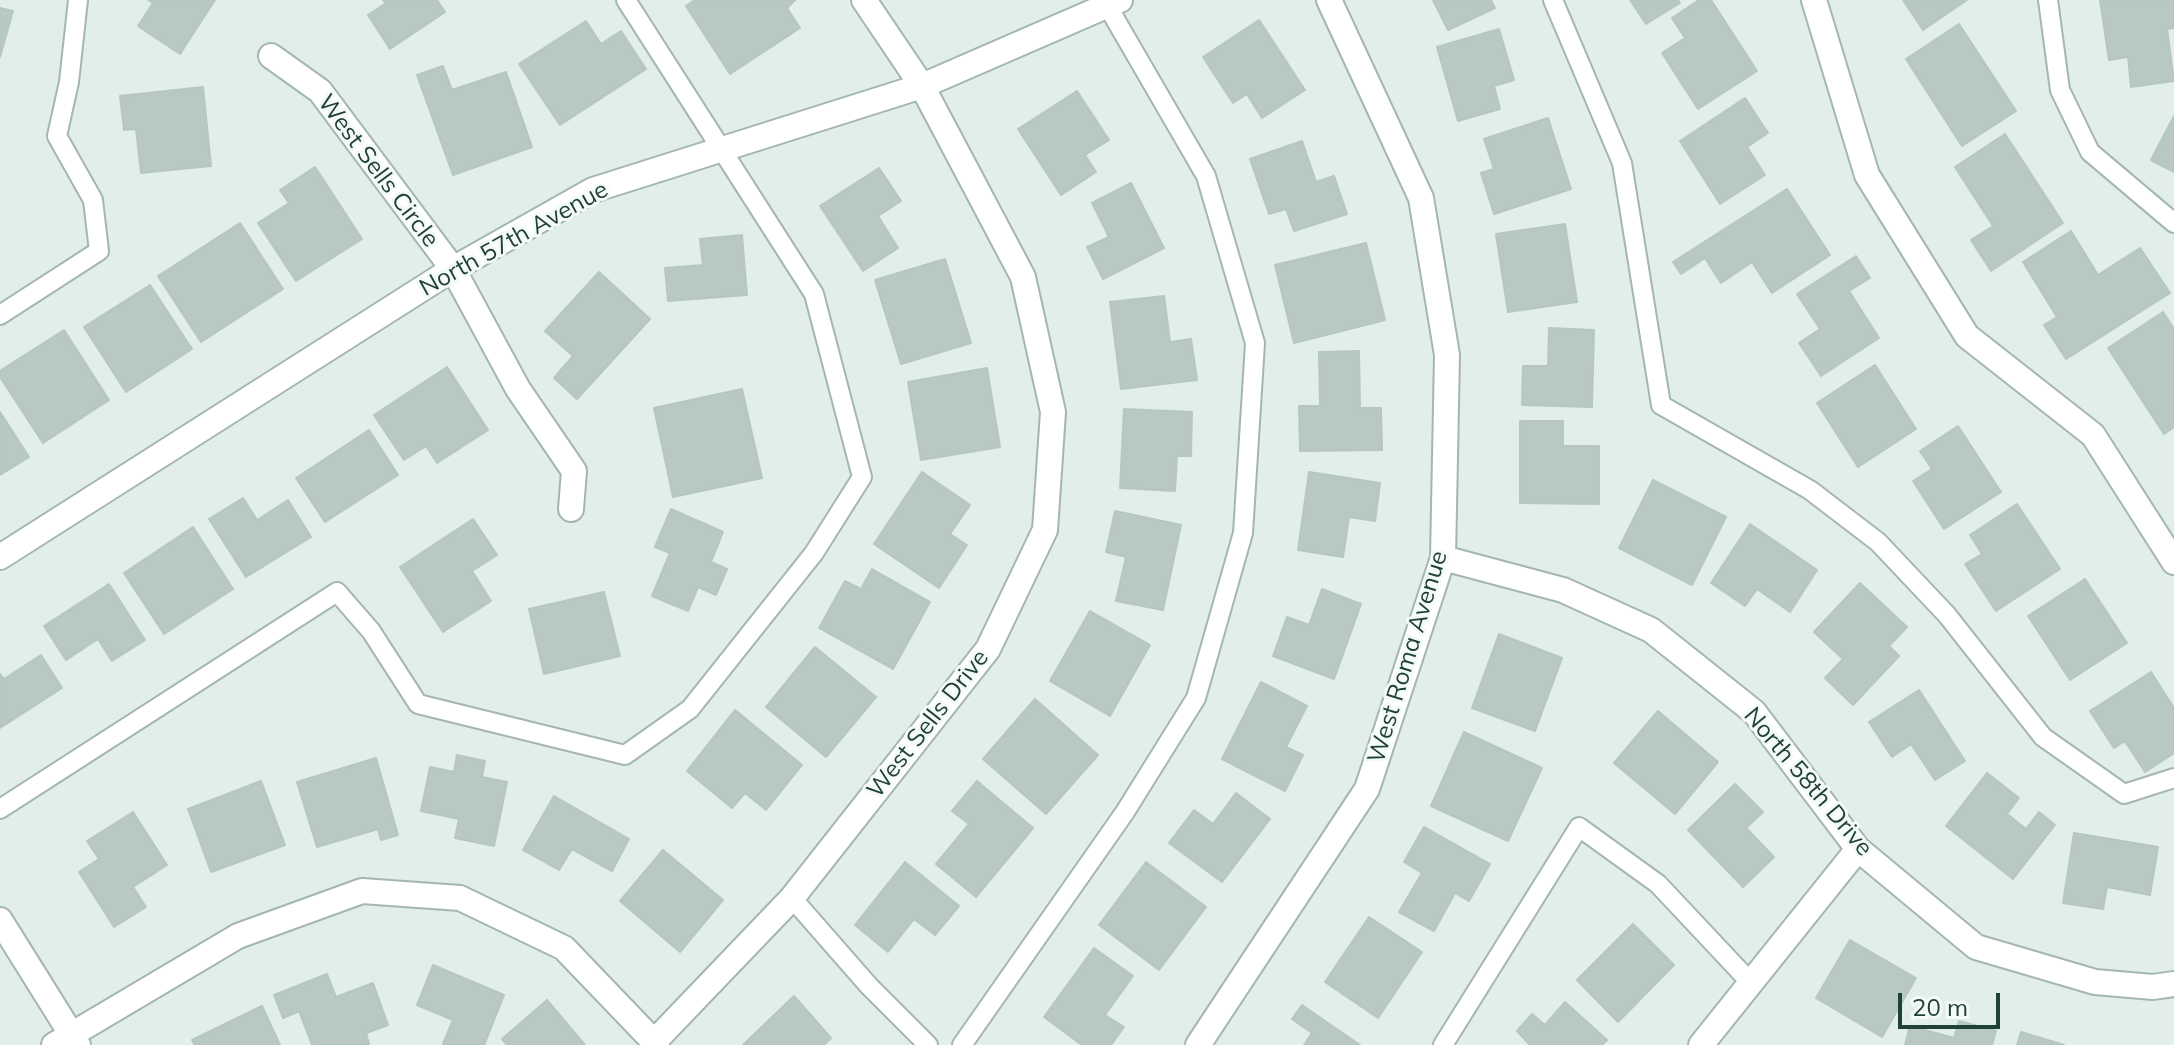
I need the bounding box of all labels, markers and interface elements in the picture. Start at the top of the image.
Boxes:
street label: West Sells Circle [311,89,445,253]
street label: North 57th Avenue [415,175,613,303]
street label: West Roma Avenue [1362,548,1454,766]
street label: West Sells Drive [861,644,995,804]
street label: North 58th Drive [1737,702,1879,862]
scale bar [1902,977,2004,1027]
text: 20 m [1912,992,1968,1022]

